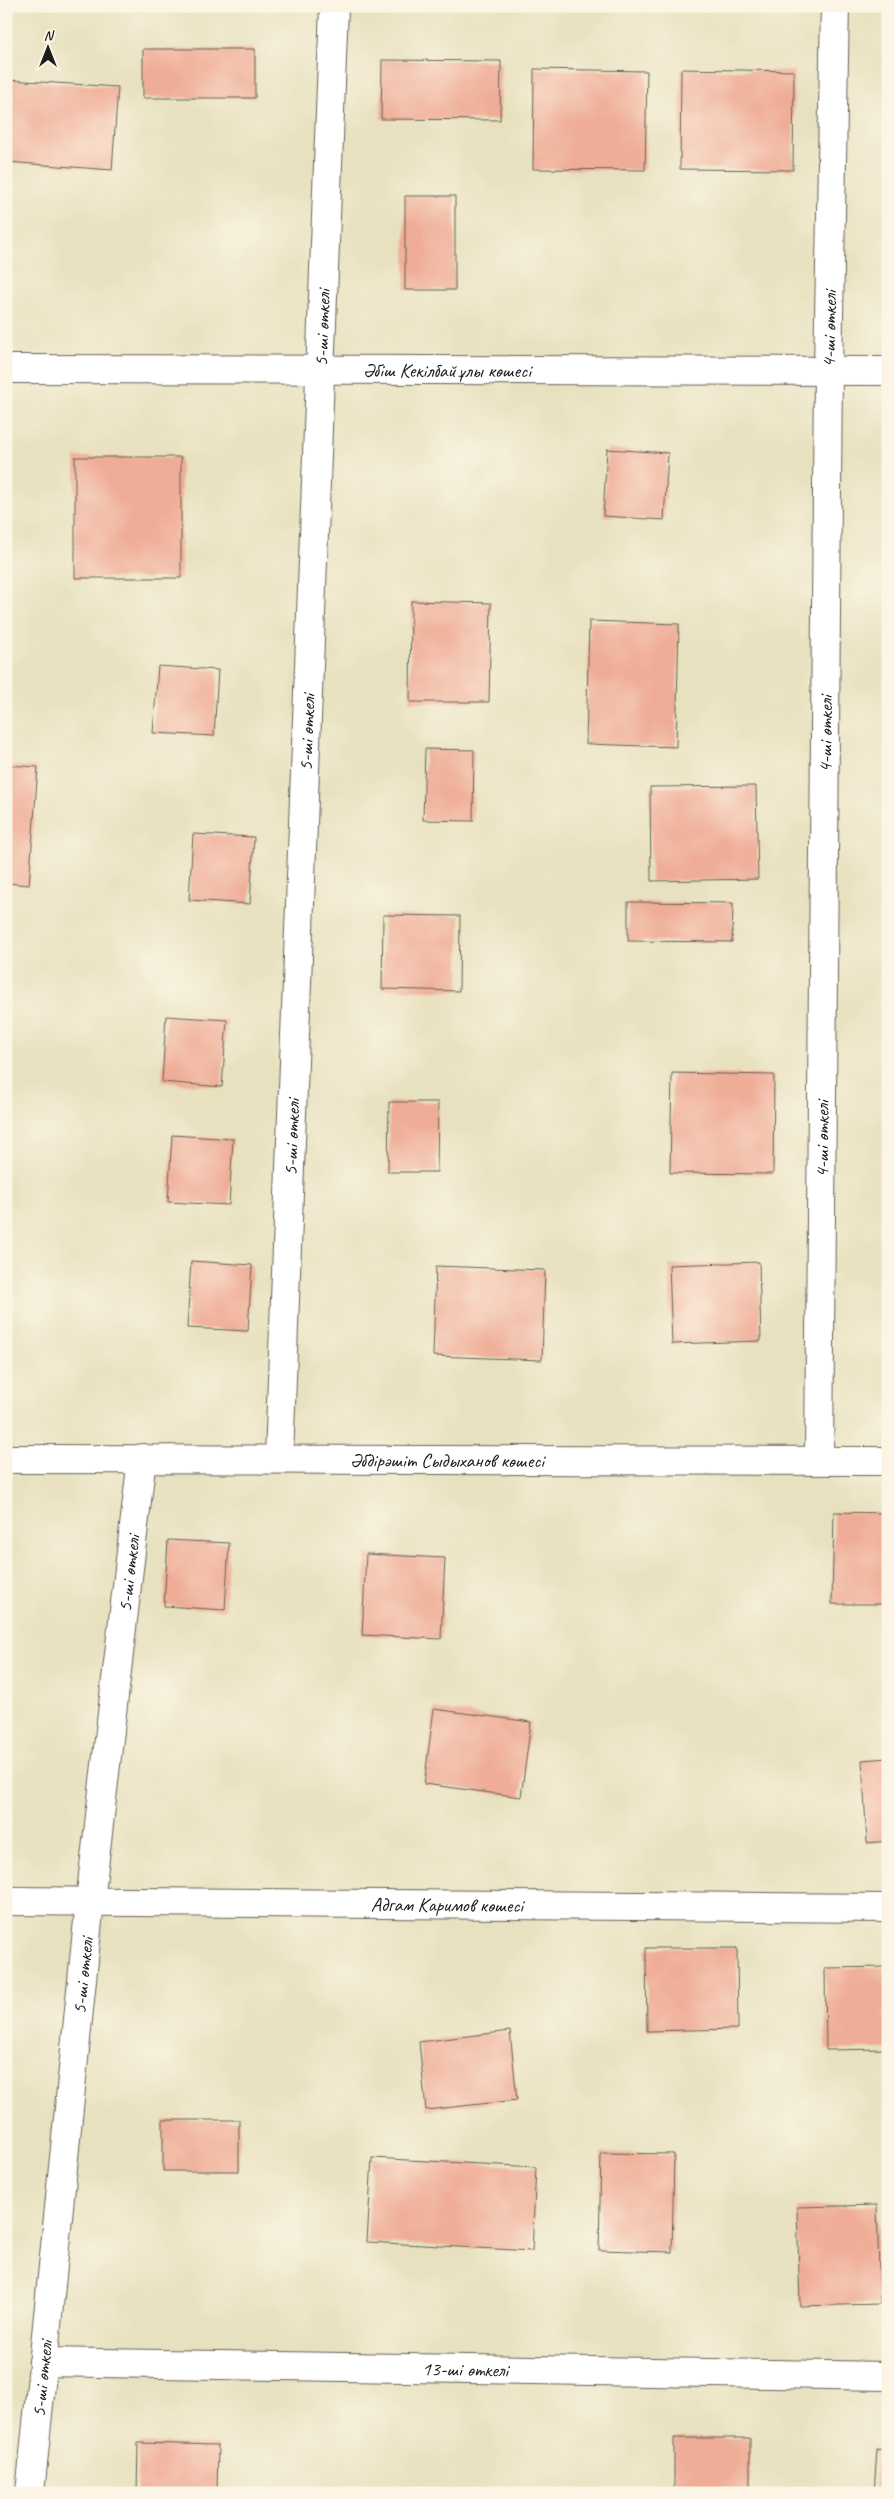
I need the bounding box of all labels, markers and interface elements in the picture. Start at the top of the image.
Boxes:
north arrow [22,22,72,72]
text: N [44,27,55,44]
street label: 5-ші өткелі [308,287,336,367]
street label: 4-ші өткелі [816,288,843,368]
street label: Әбіш Кекілбайұлы көшесі [363,358,533,383]
street label: 5-ші өткелі [293,691,321,772]
street label: 4-ші өткелі [813,693,838,773]
street label: 5-ші өткелі [278,1096,306,1176]
street label: 4-ші өткелі [809,1098,835,1178]
street label: Әбдірәшіт Сыдыханов көшесі [350,1448,546,1473]
street label: 5-ші өткелі [112,1531,146,1613]
street label: Адгам Каримов көшесі [371,1892,526,1918]
street label: 5-ші өткелі [67,1934,99,2015]
street label: 5-ші өткелі [26,2337,59,2418]
street label: 13-ші өткелі [422,2356,510,2383]

